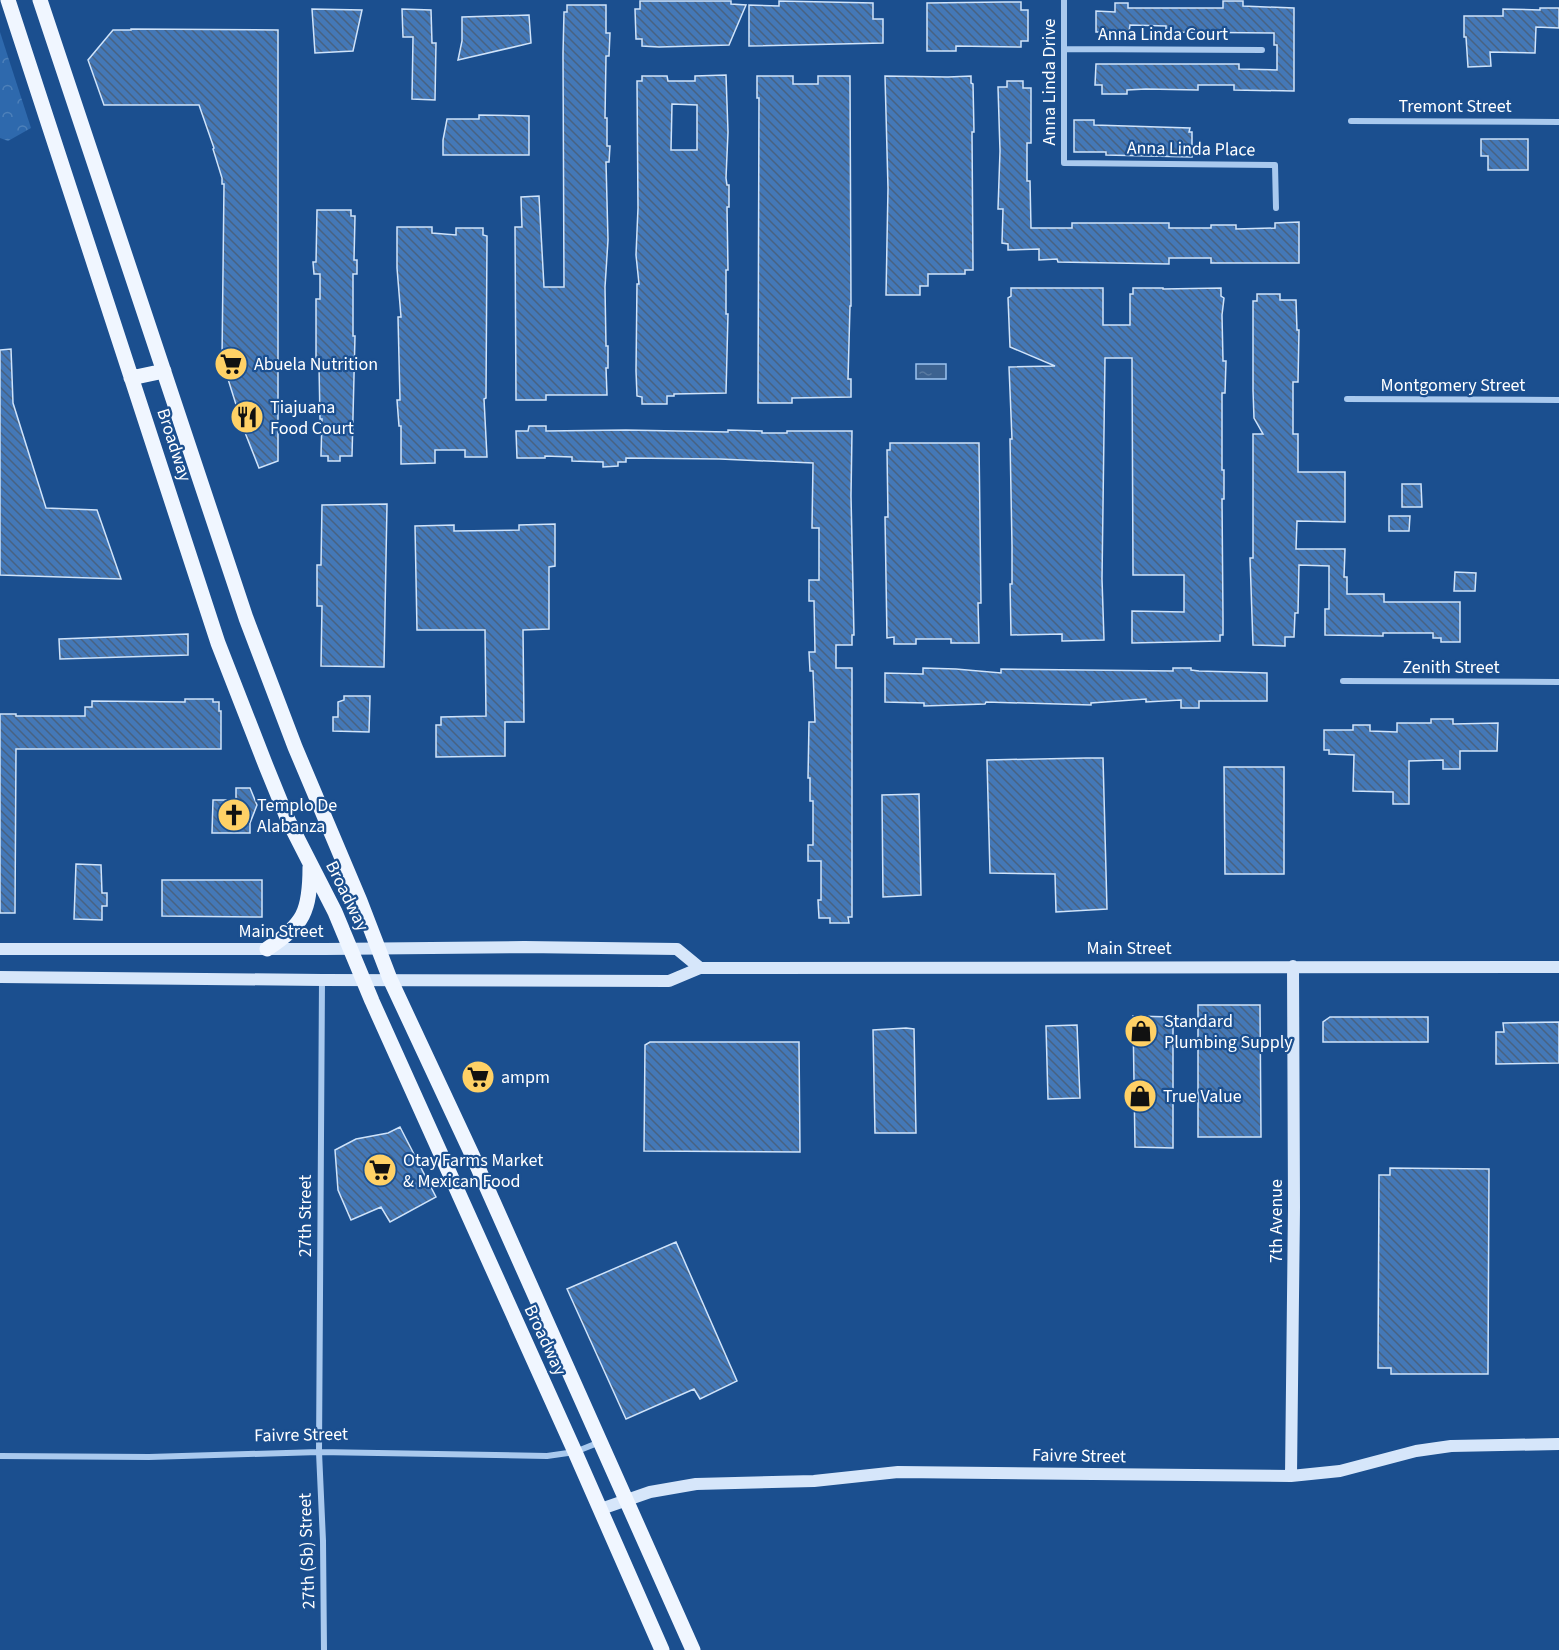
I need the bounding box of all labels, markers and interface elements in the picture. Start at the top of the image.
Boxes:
street label: Anna Linda Drive [1037,19,1062,145]
street label: Anna Linda Court [1098,22,1228,47]
street label: Tremont Street [1398,94,1512,119]
street label: Anna Linda Place [1127,135,1255,163]
supermarket icon: Abuela Nutrition [213,346,249,382]
place label: Abuela Nutrition [254,352,378,377]
street label: Montgomery Street [1381,373,1525,398]
place label: Tiajuana Food Court [270,395,354,441]
restaurant icon: Tiajuana Food Court [229,399,265,435]
street label: Broadway [150,405,198,485]
street label: Zenith Street [1402,655,1500,680]
place label: Templo De Alabanza [257,793,337,839]
church icon: Templo De Alabanza [216,797,252,833]
street label: Broadway [319,857,375,936]
street label: Main Street [238,919,324,944]
street label: Main Street [1086,936,1172,961]
place label: Standard Plumbing Supply [1164,1009,1293,1055]
shop icon: Standard Plumbing Supply [1123,1013,1159,1049]
supermarket icon: ampm [460,1059,496,1095]
place label: ampm [501,1065,550,1090]
shop icon: True Value [1122,1078,1158,1114]
place label: True Value [1163,1084,1242,1109]
place label: Otay Farms Market & Mexican Food [403,1148,543,1194]
supermarket icon: Otay Farms Market & Mexican Food [362,1152,398,1188]
street label: 27th Street [293,1175,318,1257]
street label: 7th Avenue [1264,1179,1289,1263]
street label: Broadway [518,1301,573,1380]
street label: Faivre Street [254,1422,348,1448]
street label: Faivre Street [1032,1443,1126,1469]
street label: 27th (Sb) Street [292,1492,322,1610]

